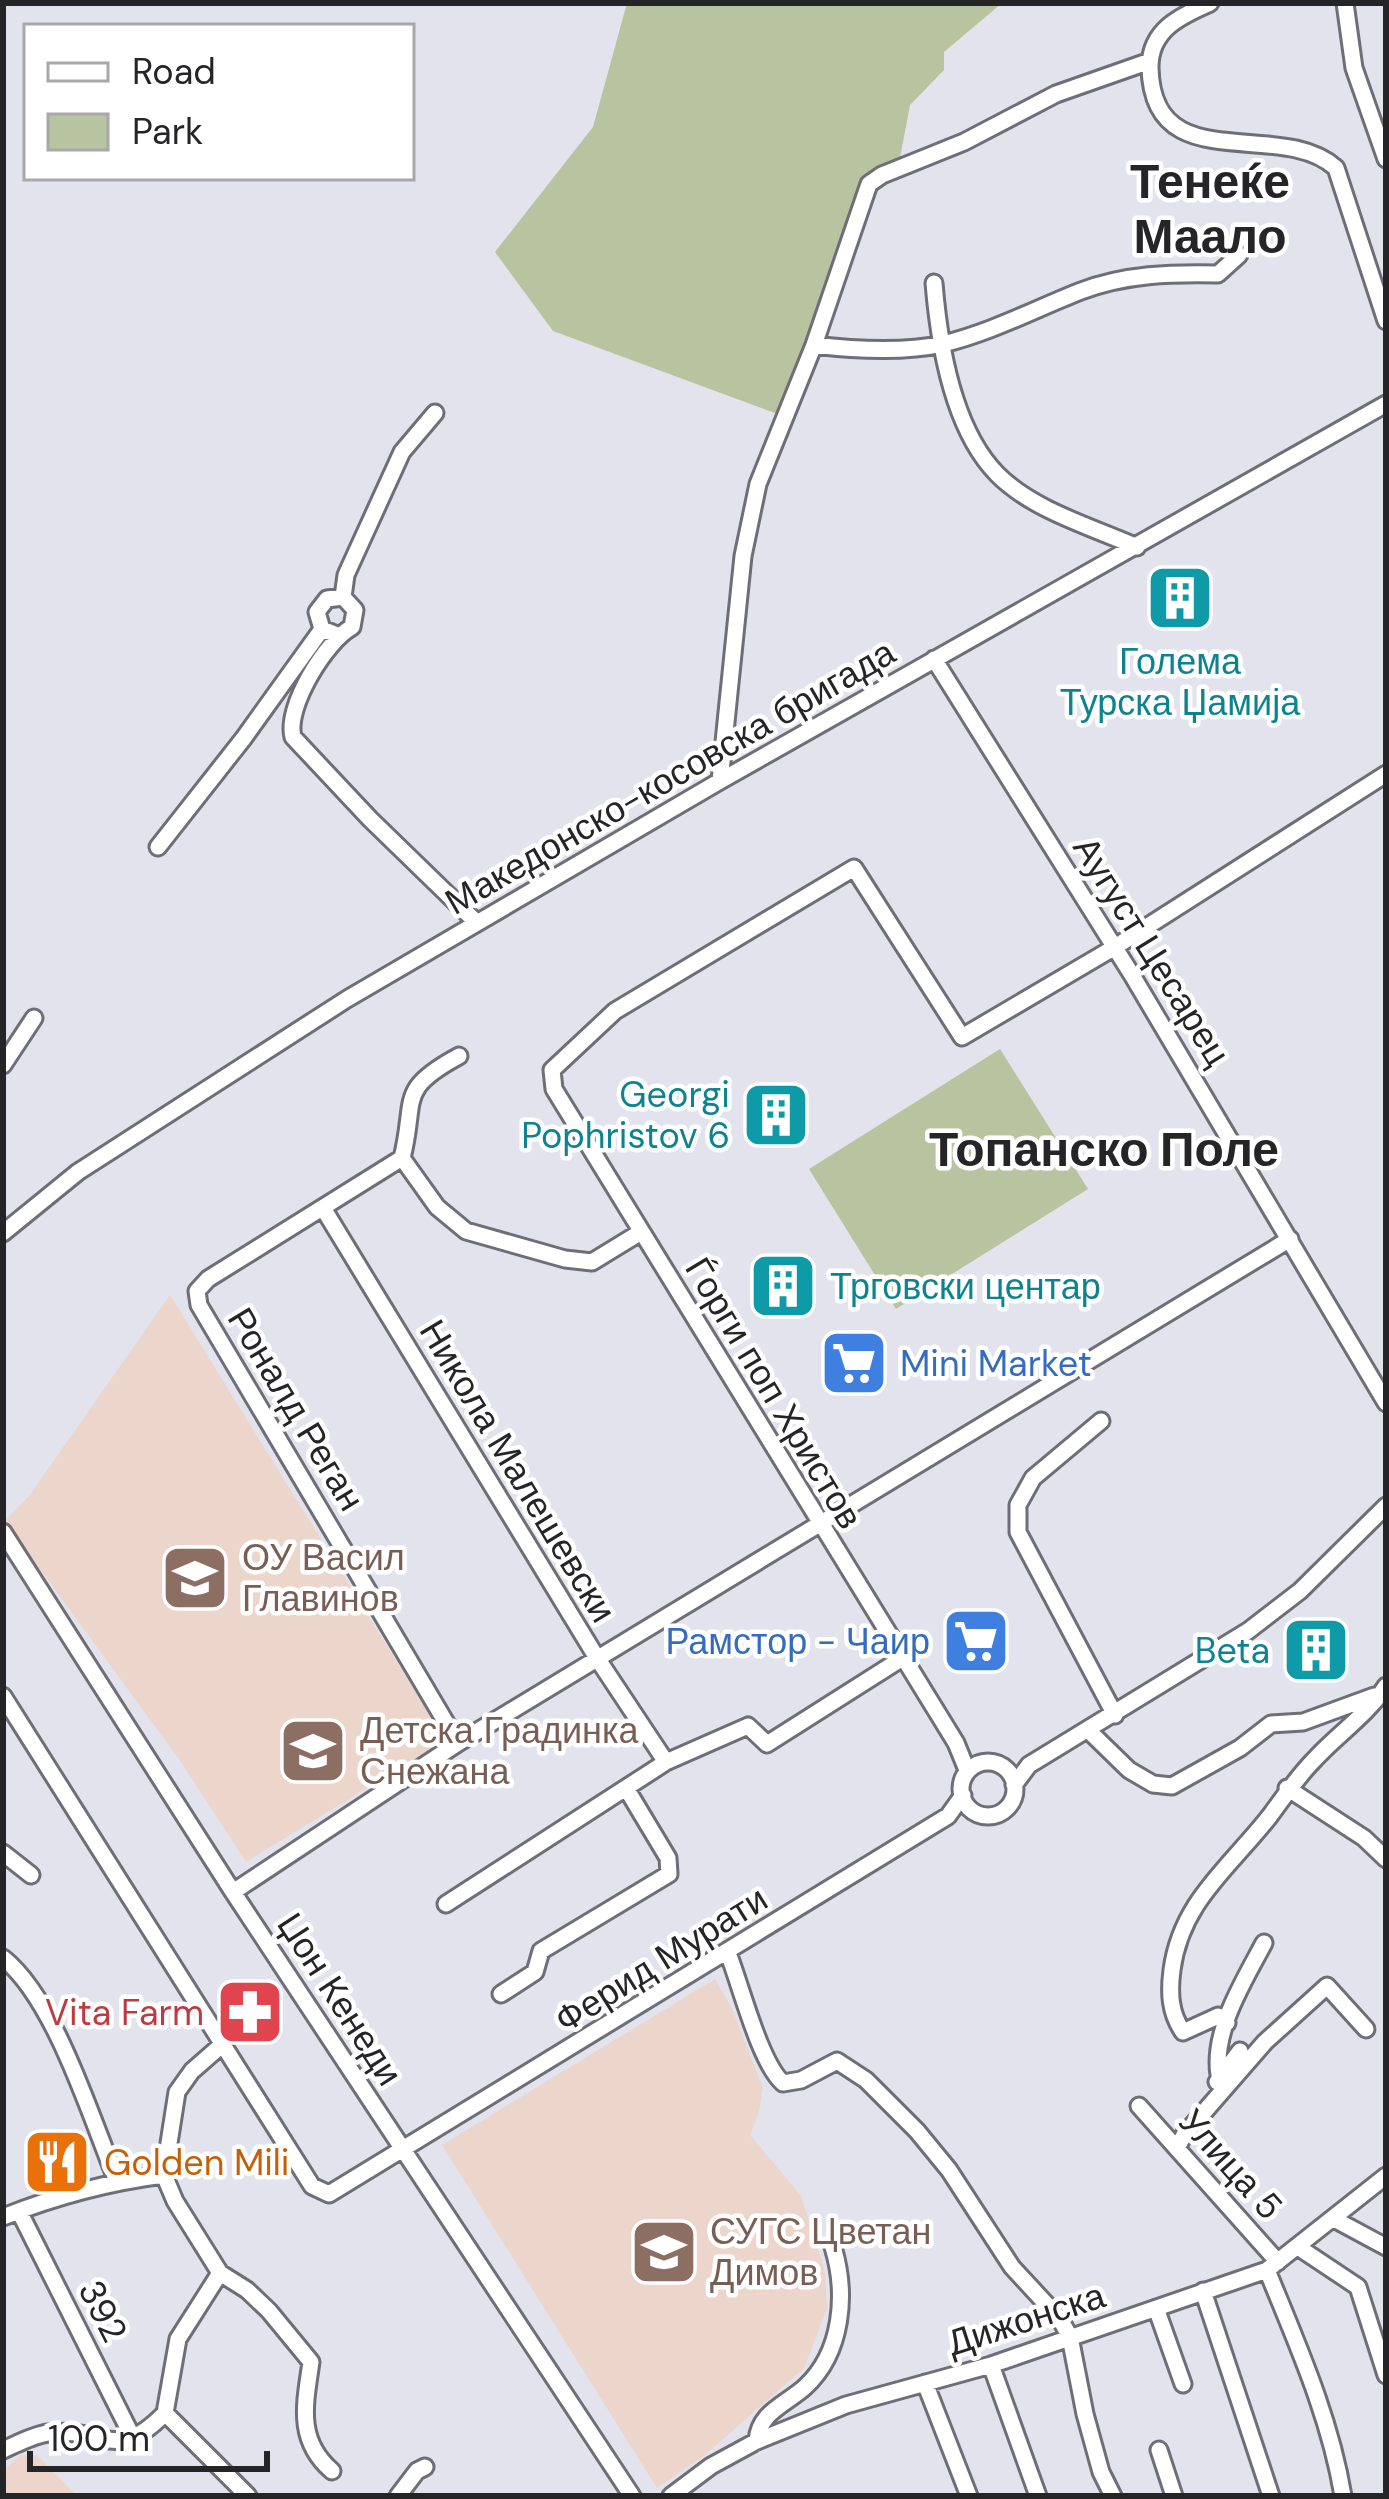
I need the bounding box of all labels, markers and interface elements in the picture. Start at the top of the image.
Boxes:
legend [24,24,414,180]
text: Road [132,48,216,95]
text: Park [132,108,203,155]
district label: Тенеќе Маало [1130,150,1290,268]
building icon: Голема Турска Џамија [1145,563,1215,633]
street label: Македонско-косовска бригада [437,628,904,925]
place label: Голема Турска Џамија [1060,638,1301,726]
street label: Аугуст Цесарец [1063,828,1241,1074]
place label: Georgi Pophristov 6 [521,1071,730,1159]
building icon: Georgi Pophristov 6 [741,1080,811,1150]
district label: Топанско Поле [929,1118,1279,1181]
street label: Ѓорги поп Христов [674,1249,874,1537]
building icon: Трговски центар [748,1251,818,1321]
place label: Трговски центар [830,1263,1101,1310]
street label: Роналд Реган [217,1299,375,1519]
street label: Никола Малешевски [409,1311,627,1631]
supermarket icon: Mini Market [819,1328,889,1398]
place label: Mini Market [900,1340,1092,1387]
place label: ОУ Васил Главинов [242,1534,405,1622]
school or university icon: ОУ Васил Главинов [160,1543,230,1613]
supermarket icon: Рамстор - Чаир [941,1606,1011,1676]
building icon: Beta [1281,1615,1351,1685]
place label: Рамстор - Чаир [666,1618,930,1665]
place label: Beta [1195,1627,1270,1674]
place label: Детска Градинка Снежана [360,1707,639,1795]
school or university icon: Детска Градинка Снежана [278,1716,348,1786]
street label: Ферид Мурати [546,1875,776,2043]
street label: Џон Кенеди [267,1904,413,2094]
pharmacy icon: Vita Farm [215,1977,285,2047]
place label: Vita Farm [45,1989,204,2036]
street label: Улица 5 [1169,2099,1293,2229]
restaurant icon: Golden Mili [22,2127,92,2197]
place label: Golden Mili [104,2139,290,2186]
place label: СУГС Цветан Димов [710,2208,931,2296]
school or university icon: СУГС Цветан Димов [629,2217,699,2287]
street label: Дижонска [941,2271,1112,2367]
street label: 392 [68,2272,138,2350]
scale bar [30,2397,267,2471]
text: 100 m [48,2415,150,2462]

